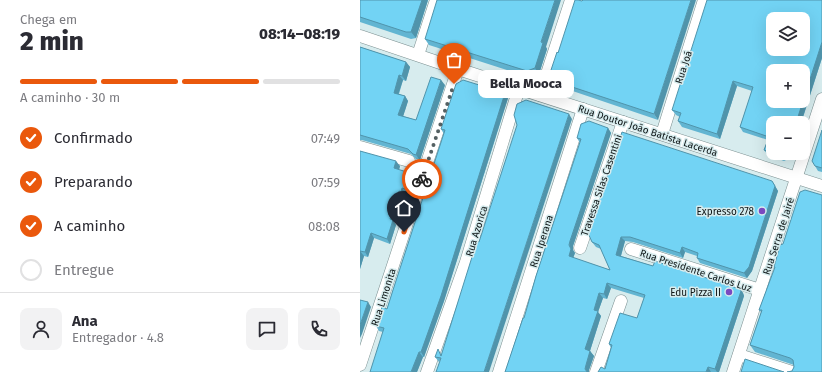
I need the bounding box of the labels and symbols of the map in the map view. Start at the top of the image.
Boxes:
pin [437,43,471,84]
street label: Rua Joá [673,49,695,85]
callout: Bella Mooca [478,70,574,98]
street label: Rua Doutor João Batista Lacerda [576,103,719,159]
street label: Travessa Silas Casentini [579,133,625,238]
courier [402,159,442,199]
pin [387,191,421,232]
street label: Rua Serra de Jairé [761,196,797,277]
street label: Rua Azorica [464,204,490,258]
place label: Expresso 278 [697,206,754,218]
marker: Expresso 278 [757,206,767,216]
street label: Rua Iperana [528,214,556,269]
street label: Rua Presidente Carlos Luz [638,247,754,295]
street label: Rua Limonita [369,267,399,328]
place label: Edu Pizza II [670,287,721,299]
marker: Edu Pizza II [724,287,734,297]

